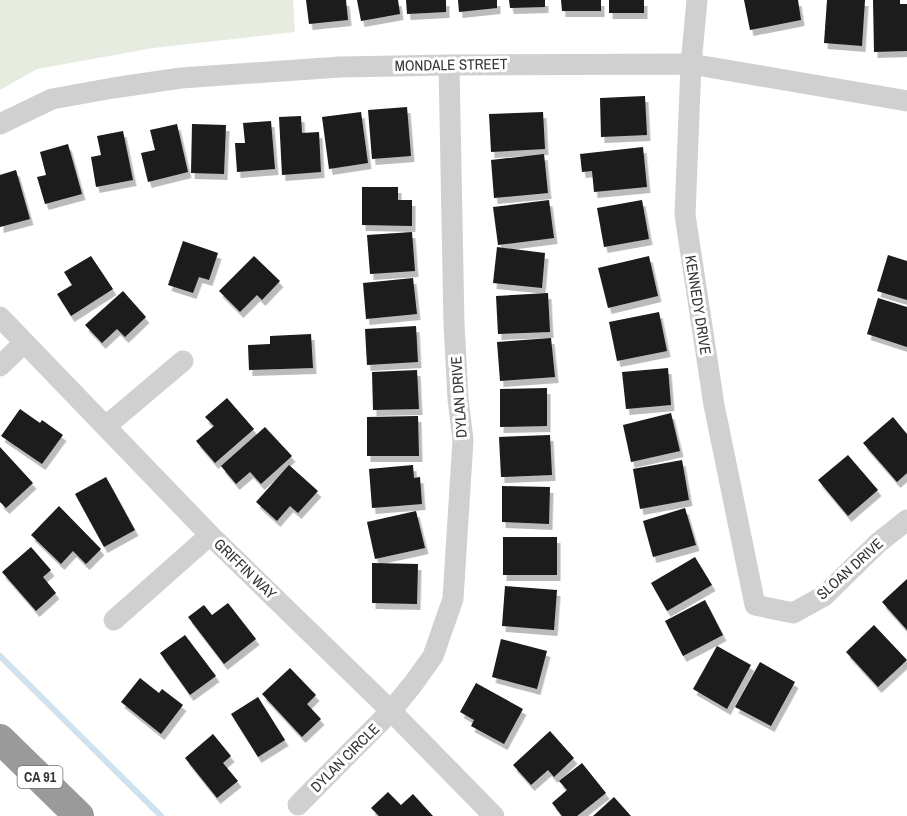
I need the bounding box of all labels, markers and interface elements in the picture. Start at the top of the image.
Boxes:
street label: MONDALE STREET [394,53,508,76]
street label: KENNEDY DRIVE [680,254,717,356]
street label: DYLAN DRIVE [445,355,472,439]
street label: SLOAN DRIVE [812,533,887,604]
street label: GRIFFIN WAY [210,534,282,604]
street label: DYLAN CIRCLE [306,719,384,797]
road number: CA 91 [18,766,63,788]

